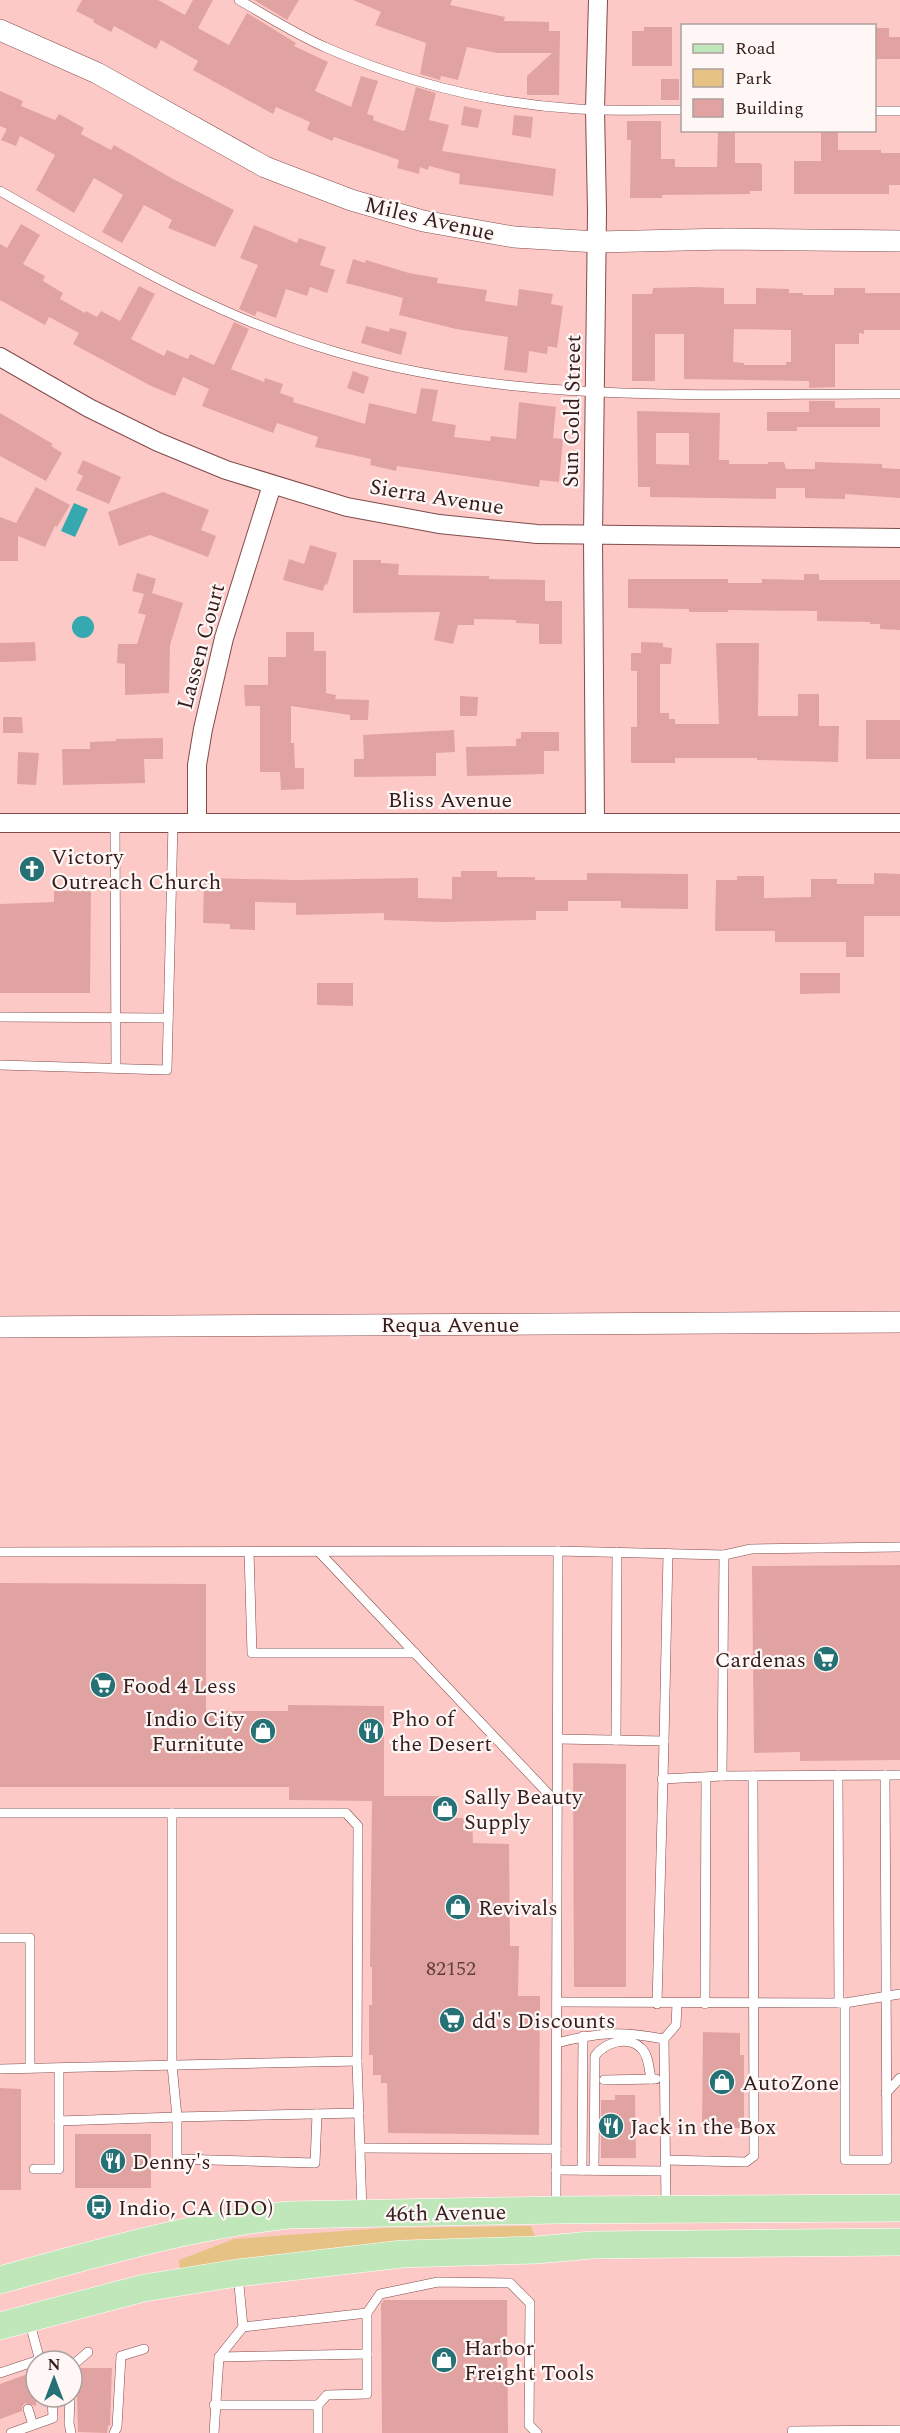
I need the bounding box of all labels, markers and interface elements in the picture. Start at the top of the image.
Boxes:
legend [681,24,876,132]
text: Road [735,35,776,62]
text: Park [735,65,772,92]
text: Building [735,95,804,122]
street label: Miles Avenue [361,188,498,250]
street label: Sun Gold Street [555,334,590,488]
street label: Sierra Avenue [367,471,506,524]
street label: Lassen Court [169,580,234,713]
street label: Bliss Avenue [388,784,512,817]
place label: Victory Outreach Church [51,841,221,899]
church icon: Victory Outreach Church [17,854,47,884]
street label: Requa Avenue [381,1309,519,1342]
place label: Cardenas [715,1644,806,1677]
supermarket icon: Cardenas [811,1644,841,1674]
supermarket icon: Food 4 Less [88,1670,118,1700]
place label: Food 4 Less [122,1670,236,1703]
place label: Indio City Furnitute [145,1703,245,1761]
place label: Pho of the Desert [391,1703,492,1761]
shop icon: Indio City Furnitute [248,1716,278,1746]
restaurant icon: Pho of the Desert [356,1716,386,1746]
place label: Sally Beauty Supply [464,1781,584,1839]
shop icon: Sally Beauty Supply [430,1794,460,1824]
shop icon: Revivals [443,1892,473,1922]
place label: Revivals [478,1892,558,1925]
house number: 82152 [426,1954,476,1984]
supermarket icon: dd's Discounts [437,2005,467,2035]
place label: dd's Discounts [472,2005,615,2038]
shop icon: AutoZone [707,2067,737,2097]
place label: AutoZone [742,2067,839,2100]
restaurant icon: Jack in the Box [596,2111,626,2141]
place label: Jack in the Box [630,2111,776,2144]
restaurant icon: Denny's [98,2146,128,2176]
place label: Denny's [132,2146,211,2179]
bus stop icon: Indio, CA (IDO) [84,2192,114,2222]
place label: Indio, CA (IDO) [118,2192,273,2225]
street label: 46th Avenue [385,2196,507,2231]
place label: Harbor Freight Tools [464,2332,595,2390]
shop icon: Harbor Freight Tools [429,2345,459,2375]
north arrow [24,2349,84,2409]
text: N [47,2353,61,2377]

